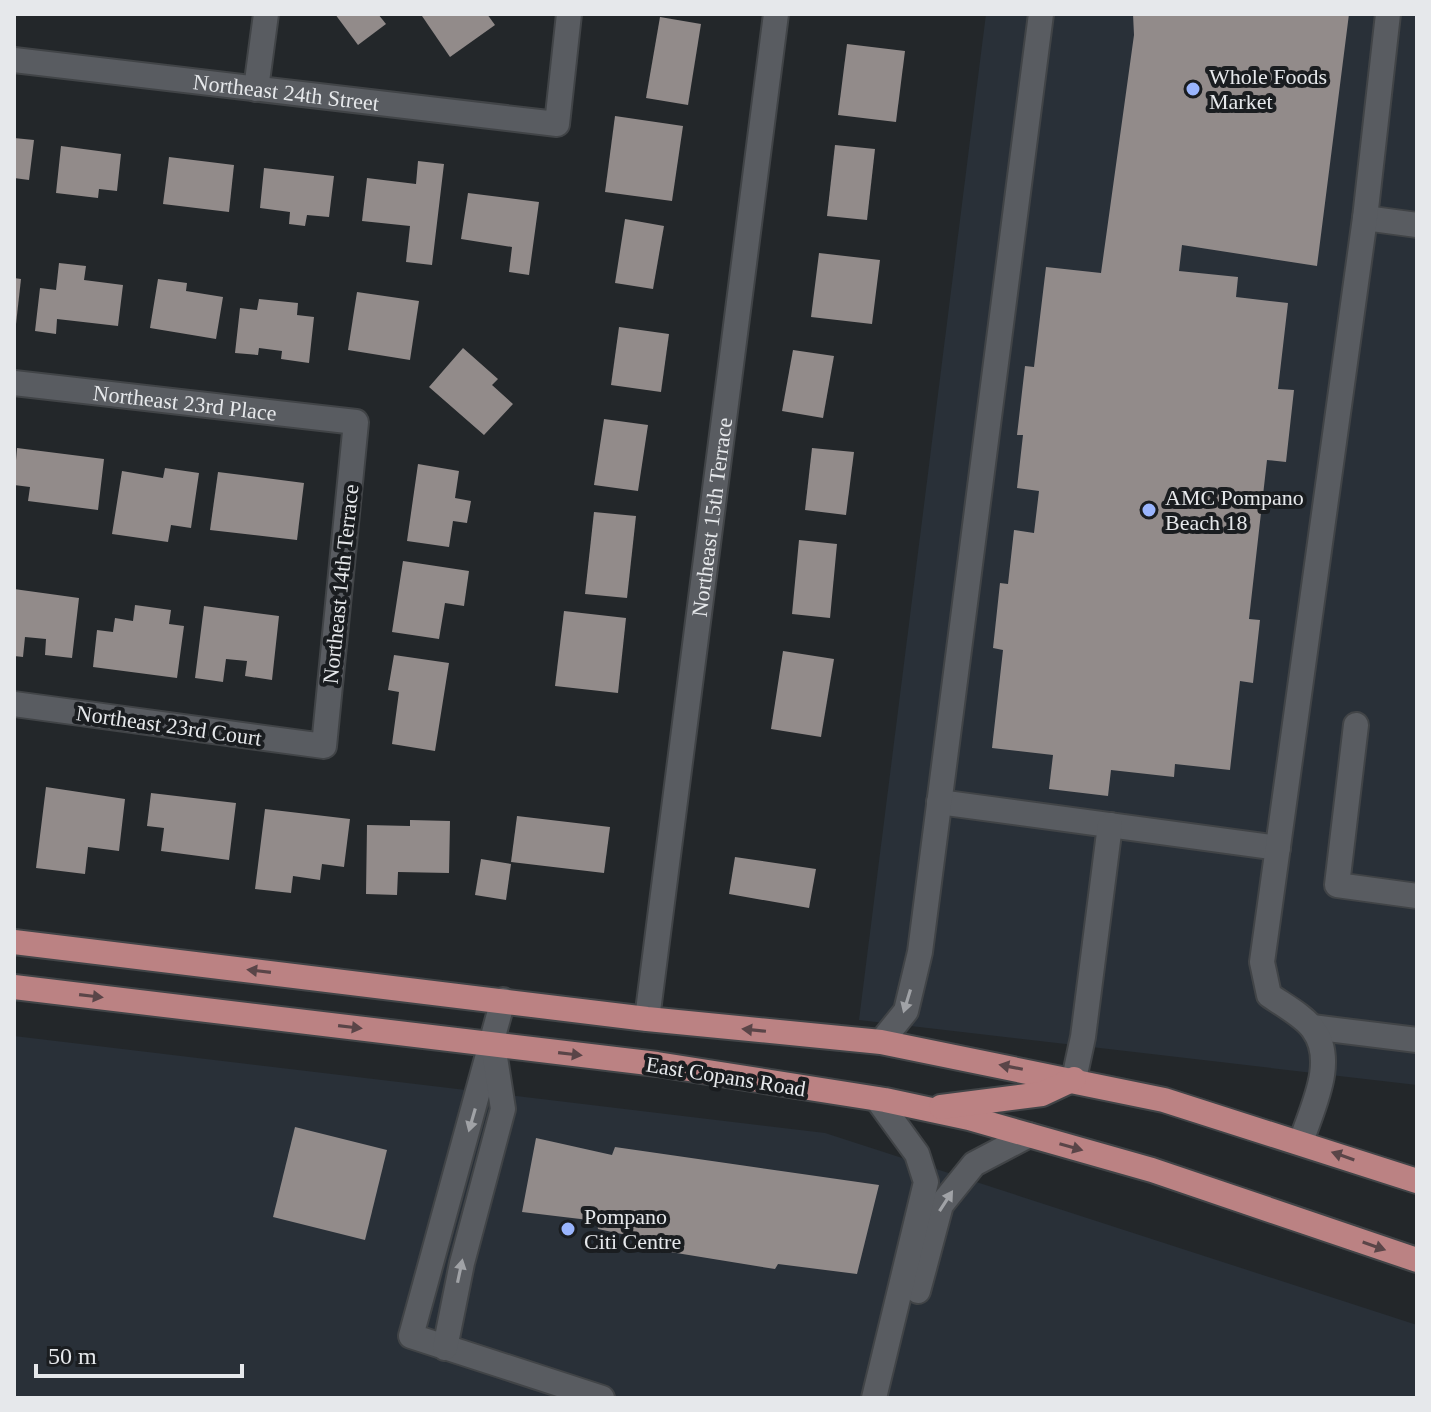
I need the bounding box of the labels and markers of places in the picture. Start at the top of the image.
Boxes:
place label: Whole Foods Market [1209,64,1327,114]
marker: Whole Foods Market [1184,80,1202,98]
place label: AMC Pompano Beach 18 [1165,485,1304,535]
marker: AMC Pompano Beach 18 [1140,501,1158,519]
place label: Pompano Citi Centre [584,1204,681,1254]
marker: Pompano Citi Centre [559,1220,577,1238]

